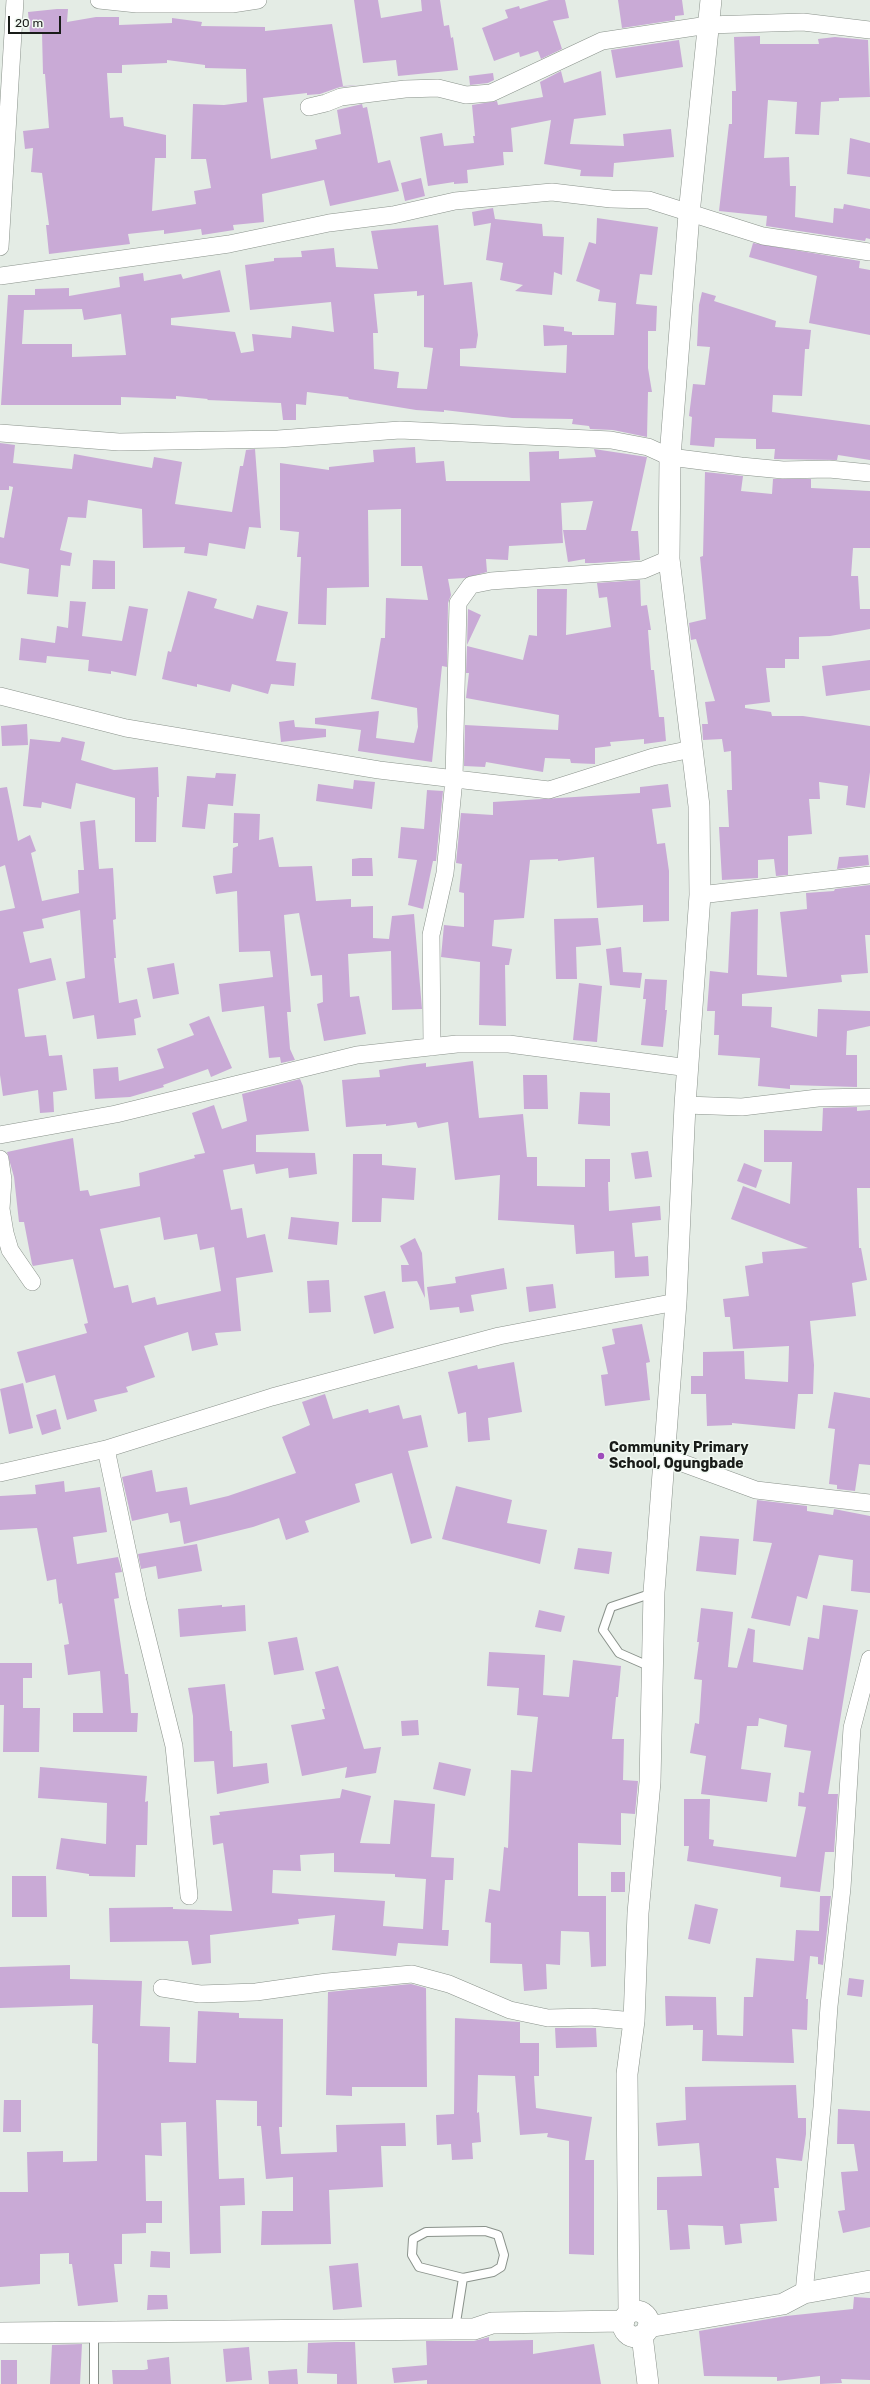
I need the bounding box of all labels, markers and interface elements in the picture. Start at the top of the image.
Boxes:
scale bar [10,8,63,34]
text: 20 m [15,16,43,30]
place label: Community Primary School, Ogungbade [609,1440,749,1472]
marker: Community Primary School, Ogungbade [596,1451,606,1461]

